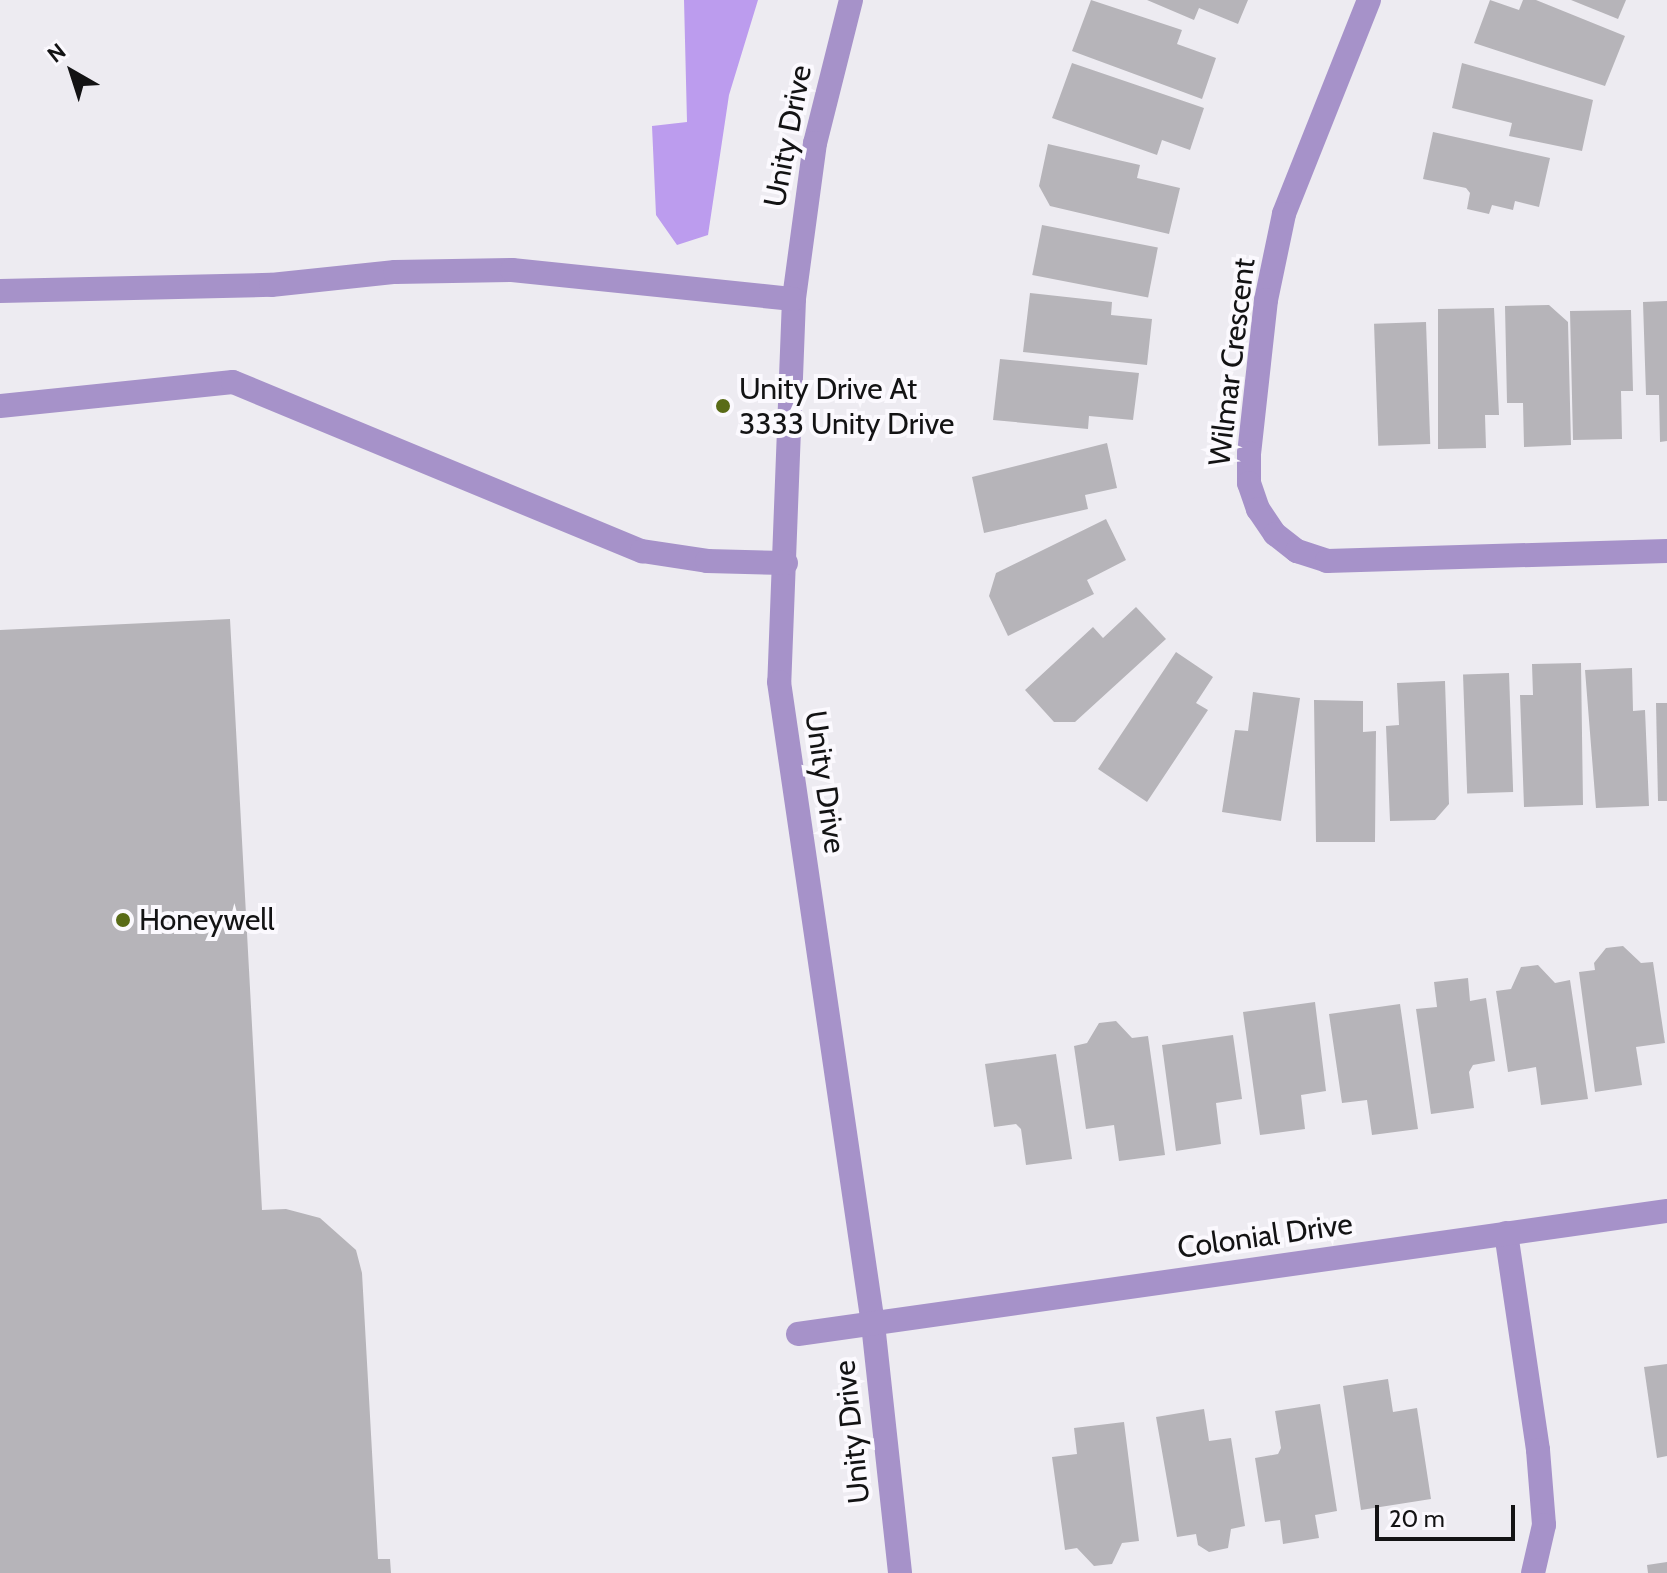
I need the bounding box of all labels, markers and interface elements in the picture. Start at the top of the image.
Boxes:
north arrow [32,32,112,112]
text: N [42,38,71,68]
street label: Unity Drive [757,62,819,210]
street label: Wilmar Crescent [1201,256,1263,468]
place label: Unity Drive At 3333 Unity Drive [739,371,954,442]
marker: Unity Drive At 3333 Unity Drive [714,397,732,415]
street label: Unity Drive [797,708,853,856]
place label: Honeywell [139,902,275,938]
marker: Honeywell [114,911,132,929]
street label: Colonial Drive [1175,1206,1355,1266]
street label: Unity Drive [827,1359,877,1505]
scale bar [1379,1489,1519,1539]
text: 20 m [1389,1504,1445,1533]

